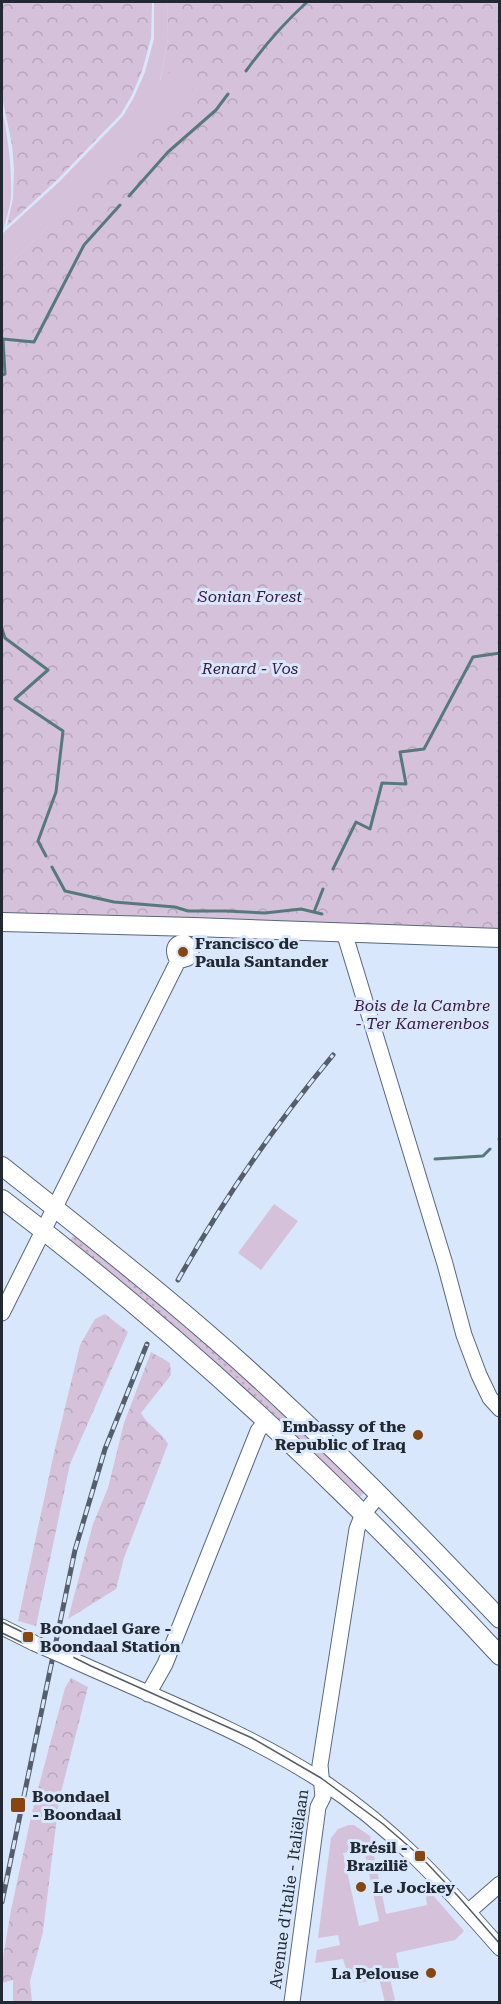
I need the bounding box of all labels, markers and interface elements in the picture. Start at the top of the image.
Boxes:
park label: Sonian Forest [197,587,302,606]
park label: Renard - Vos [201,659,298,678]
place label: Francisco de Paula Santander [195,934,329,971]
marker: Francisco de Paula Santander [176,945,190,959]
park label: Bois de la Cambre - Ter Kamerenbos [353,996,490,1033]
place label: Embassy of the Republic of Iraq [275,1417,406,1454]
marker: Embassy of the Republic of Iraq [411,1428,425,1442]
place label: Boondael Gare - Boondaal Station [40,1619,181,1656]
marker: Boondael Gare - Boondaal Station [21,1630,35,1644]
place label: Boondael - Boondaal [32,1787,122,1824]
street label: Avenue d'Italie - Italiëlaan [266,1788,312,1990]
marker: Boondael - Boondaal [9,1796,27,1814]
place label: Brésil - Brazilië [346,1838,408,1875]
marker: Brésil - Brazilië [413,1849,427,1863]
place label: Le Jockey [373,1878,455,1897]
marker: Le Jockey [354,1880,368,1894]
place label: La Pelouse [331,1964,419,1983]
marker: La Pelouse [424,1966,438,1980]

